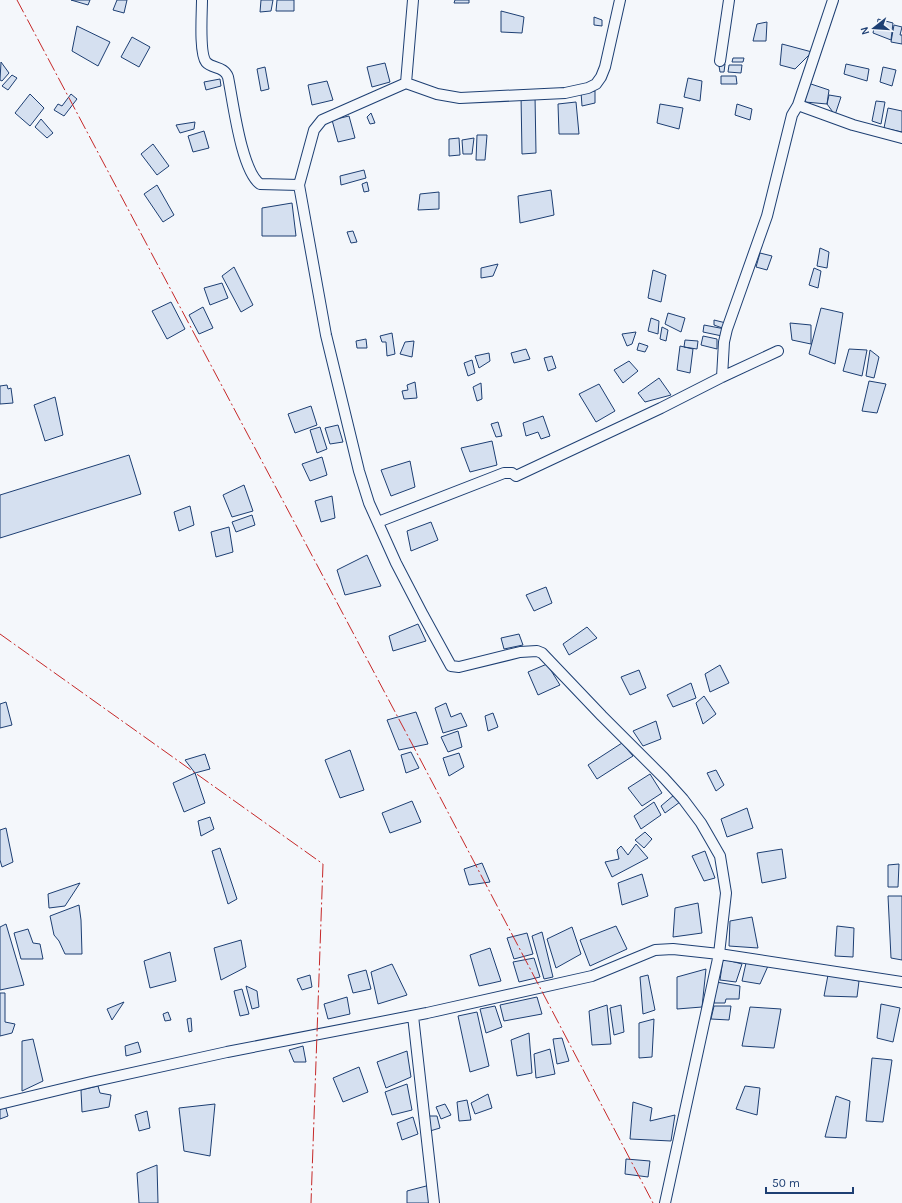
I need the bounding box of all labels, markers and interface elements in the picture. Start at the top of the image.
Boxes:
north arrow [854,8,894,48]
text: N [858,25,872,36]
scale bar [766,1169,853,1195]
text: 50 m [772,1176,800,1190]

